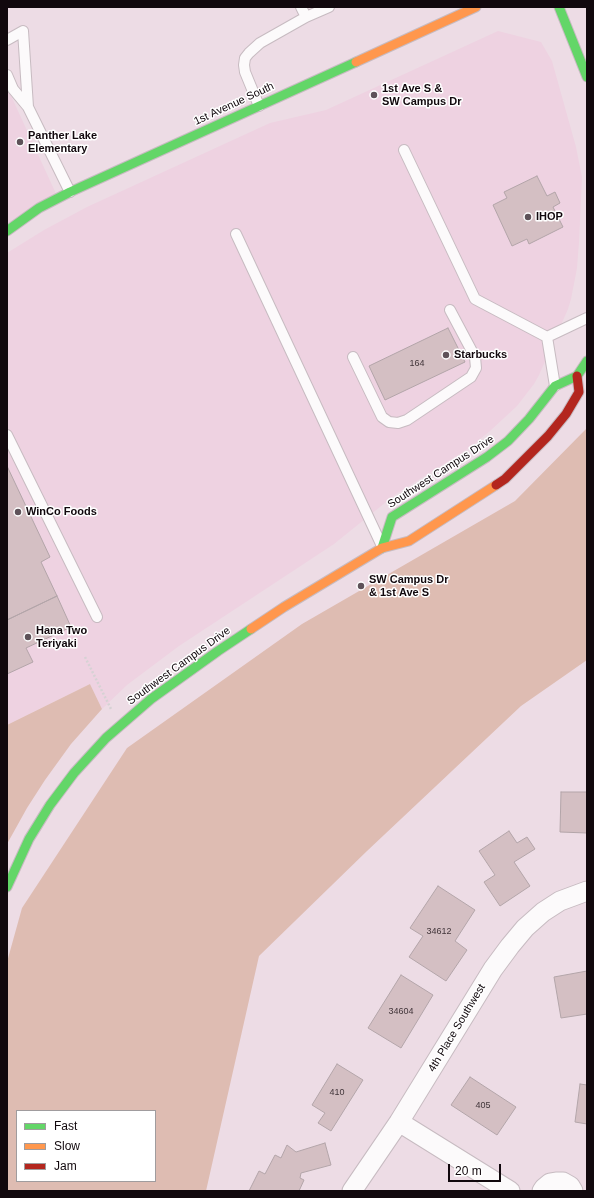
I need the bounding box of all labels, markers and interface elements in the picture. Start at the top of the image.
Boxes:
street label: 1st Avenue South [192,80,276,128]
place label: 1st Ave S & SW Campus Dr [382,82,461,108]
marker: 1st Ave S & SW Campus Dr [369,90,379,100]
place label: Panther Lake Elementary [28,129,97,155]
marker: Panther Lake Elementary [15,137,25,147]
place label: IHOP [536,210,563,224]
marker: IHOP [523,212,533,222]
place label: Starbucks [454,348,507,362]
marker: Starbucks [441,350,451,360]
house number: 164 [409,359,425,369]
street label: Southwest Campus Drive [385,433,497,511]
place label: WinCo Foods [26,505,97,519]
marker: WinCo Foods [13,507,23,517]
place label: SW Campus Dr & 1st Ave S [369,573,448,599]
marker: SW Campus Dr & 1st Ave S [356,581,366,591]
place label: Hana Two Teriyaki [36,624,87,650]
street label: Southwest Campus Drive [125,624,233,708]
marker: Hana Two Teriyaki [23,632,33,642]
house number: 34612 [426,927,452,937]
street label: 4th Place Southwest [426,982,488,1074]
house number: 34604 [388,1007,414,1017]
house number: 410 [329,1088,345,1098]
house number: 405 [475,1101,491,1111]
legend [16,1110,156,1182]
text: Fast [54,1119,77,1133]
text: Slow [54,1139,80,1153]
scale bar [450,1156,503,1182]
text: Jam [54,1159,77,1173]
text: 20 m [455,1164,482,1178]

